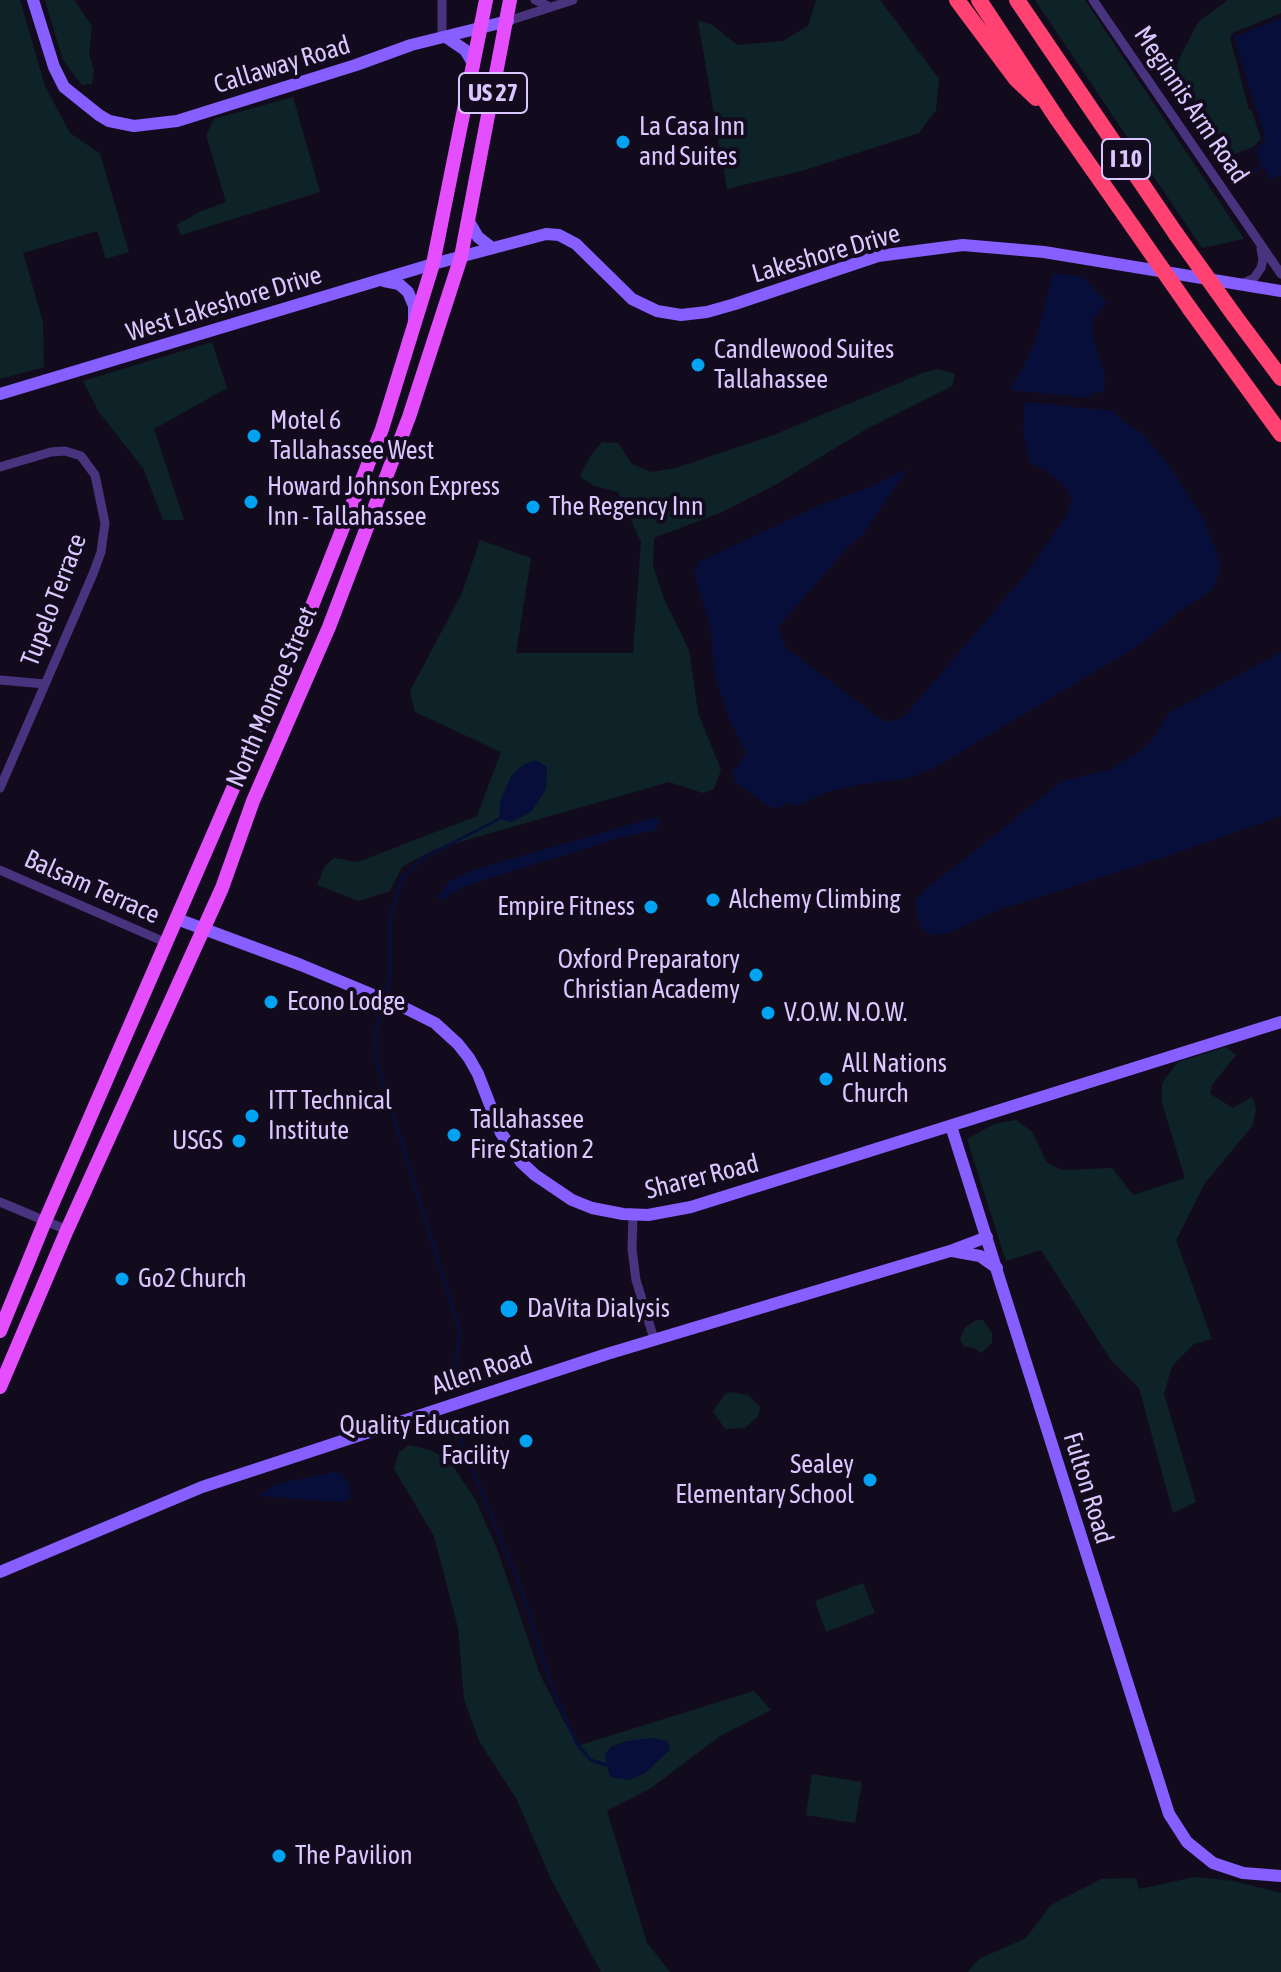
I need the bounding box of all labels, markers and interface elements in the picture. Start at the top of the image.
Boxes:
street label: Meginnis Arm Road [1127,21,1255,189]
street label: Callaway Road [210,29,354,101]
road number: US 27 [459,73,527,113]
place label: La Casa Inn and Suites [639,111,745,172]
marker: La Casa Inn and Suites [614,133,632,151]
road number: I 10 [1102,139,1150,179]
street label: Lakeshore Drive [748,218,904,290]
street label: West Lakeshore Drive [123,259,325,349]
place label: Candlewood Suites Tallahassee [714,334,894,396]
marker: Candlewood Suites Tallahassee [689,356,707,374]
place label: Motel 6 Tallahassee West [270,405,434,466]
marker: Motel 6 Tallahassee West [245,427,263,445]
place label: Howard Johnson Express Inn - Tallahassee [267,471,500,532]
place label: The Regency Inn [549,491,703,523]
marker: Howard Johnson Express Inn - Tallahassee [242,493,260,511]
marker: The Regency Inn [524,498,542,516]
street label: Tupelo Terrace [14,529,94,671]
street label: North Monroe Street [220,602,324,792]
street label: Balsam Terrace [19,843,165,931]
place label: Alchemy Climbing [729,884,901,916]
place label: Empire Fitness [497,891,635,923]
marker: Alchemy Climbing [704,891,722,909]
marker: Empire Fitness [642,898,660,916]
place label: Oxford Preparatory Christian Academy [558,944,740,1006]
marker: Oxford Preparatory Christian Academy [747,966,765,984]
place label: Econo Lodge [287,986,405,1018]
marker: Econo Lodge [262,993,280,1011]
place label: V.O.W. N.O.W. [784,997,907,1029]
marker: V.O.W. N.O.W. [759,1004,777,1022]
place label: All Nations Church [842,1048,947,1110]
marker: All Nations Church [817,1070,835,1088]
place label: ITT Technical Institute [268,1085,392,1146]
place label: Tallahassee Fire Station 2 [470,1104,594,1166]
marker: ITT Technical Institute [243,1107,261,1125]
place label: USGS [172,1125,223,1157]
marker: Tallahassee Fire Station 2 [445,1126,463,1144]
marker: USGS [230,1132,248,1150]
street label: Sharer Road [642,1148,762,1206]
place label: Go2 Church [138,1263,247,1295]
marker: Go2 Church [113,1270,131,1288]
place label: DaVita Dialysis [527,1293,670,1325]
marker: DaVita Dialysis [498,1298,520,1320]
street label: Allen Road [428,1340,536,1402]
place label: Quality Education Facility [340,1410,510,1472]
street label: Fulton Road [1056,1428,1120,1548]
marker: Quality Education Facility [517,1432,535,1450]
place label: Sealey Elementary School [675,1449,854,1510]
marker: Sealey Elementary School [861,1471,879,1489]
place label: The Pavilion [295,1840,413,1872]
marker: The Pavilion [270,1847,288,1865]

